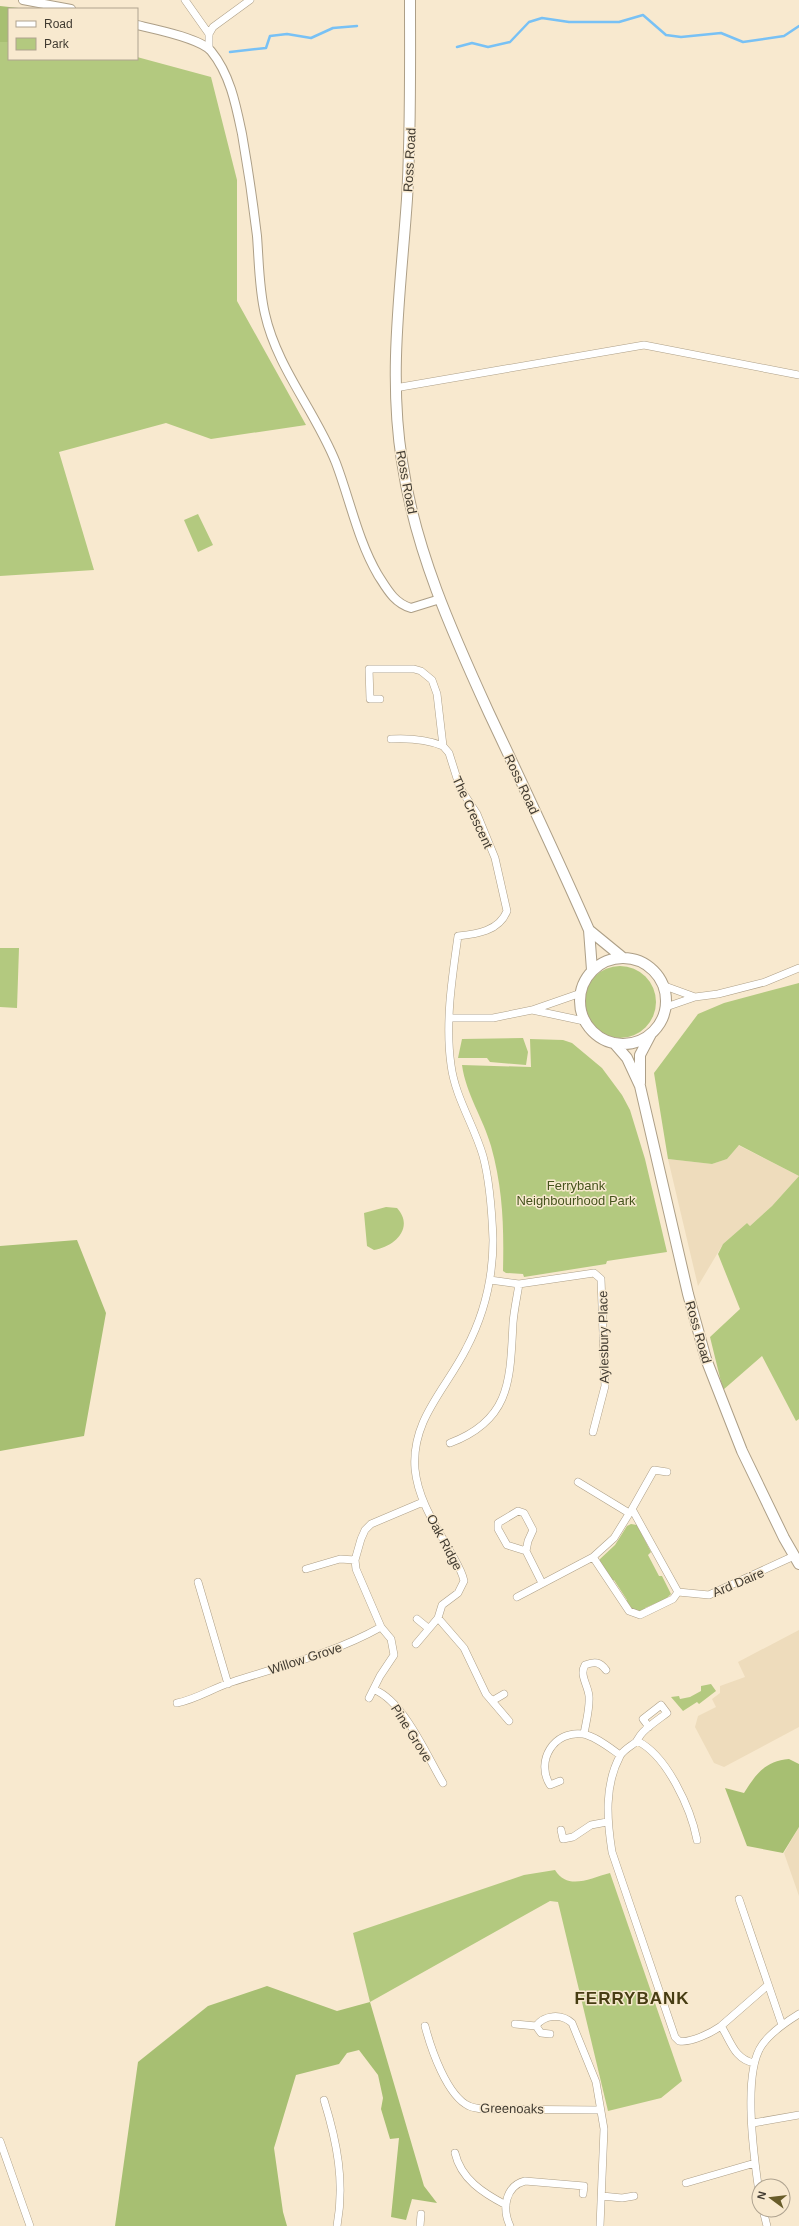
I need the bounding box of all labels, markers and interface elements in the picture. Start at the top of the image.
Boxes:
legend [8,8,138,60]
text: Road [44,17,73,31]
text: Park [44,37,70,51]
street label: Ross Road [400,128,419,193]
street label: Ross Road [393,449,420,515]
street label: Ross Road [501,752,542,817]
street label: The Crescent [449,774,496,851]
park label: Ferrybank Neighbourhood Park [516,1178,636,1208]
street label: Aylesbury Place [595,1290,612,1384]
street label: Ross Road [682,1299,715,1365]
street label: Oak Ridge [424,1512,466,1573]
street label: Ard Daire [710,1565,766,1600]
street label: Willow Grove [266,1640,344,1677]
street label: Pine Grove [388,1702,435,1765]
district label: FERRYBANK [574,1989,690,2008]
street label: Greenoaks [480,2100,544,2117]
north arrow [751,2178,791,2218]
text: N [755,2190,768,2201]

